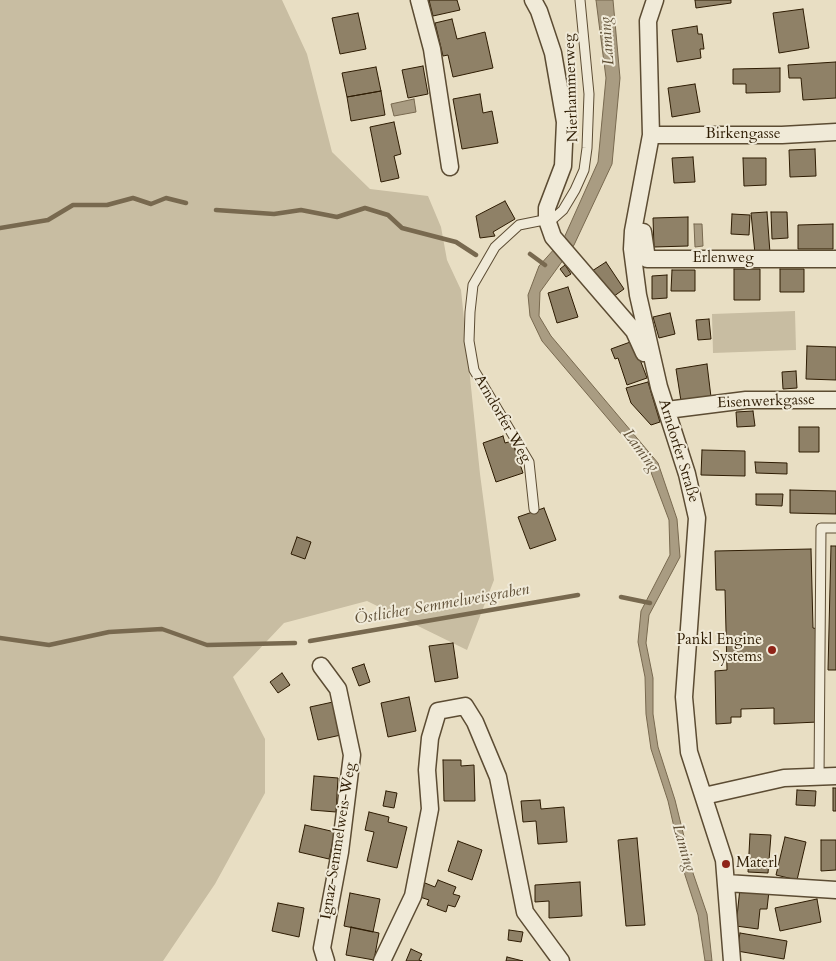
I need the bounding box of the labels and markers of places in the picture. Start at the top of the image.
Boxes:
place label: Pankl Engine Systems [677,632,762,667]
marker: Pankl Engine Systems [766,644,778,656]
place label: Materl [736,855,777,873]
marker: Materl [720,858,732,870]

